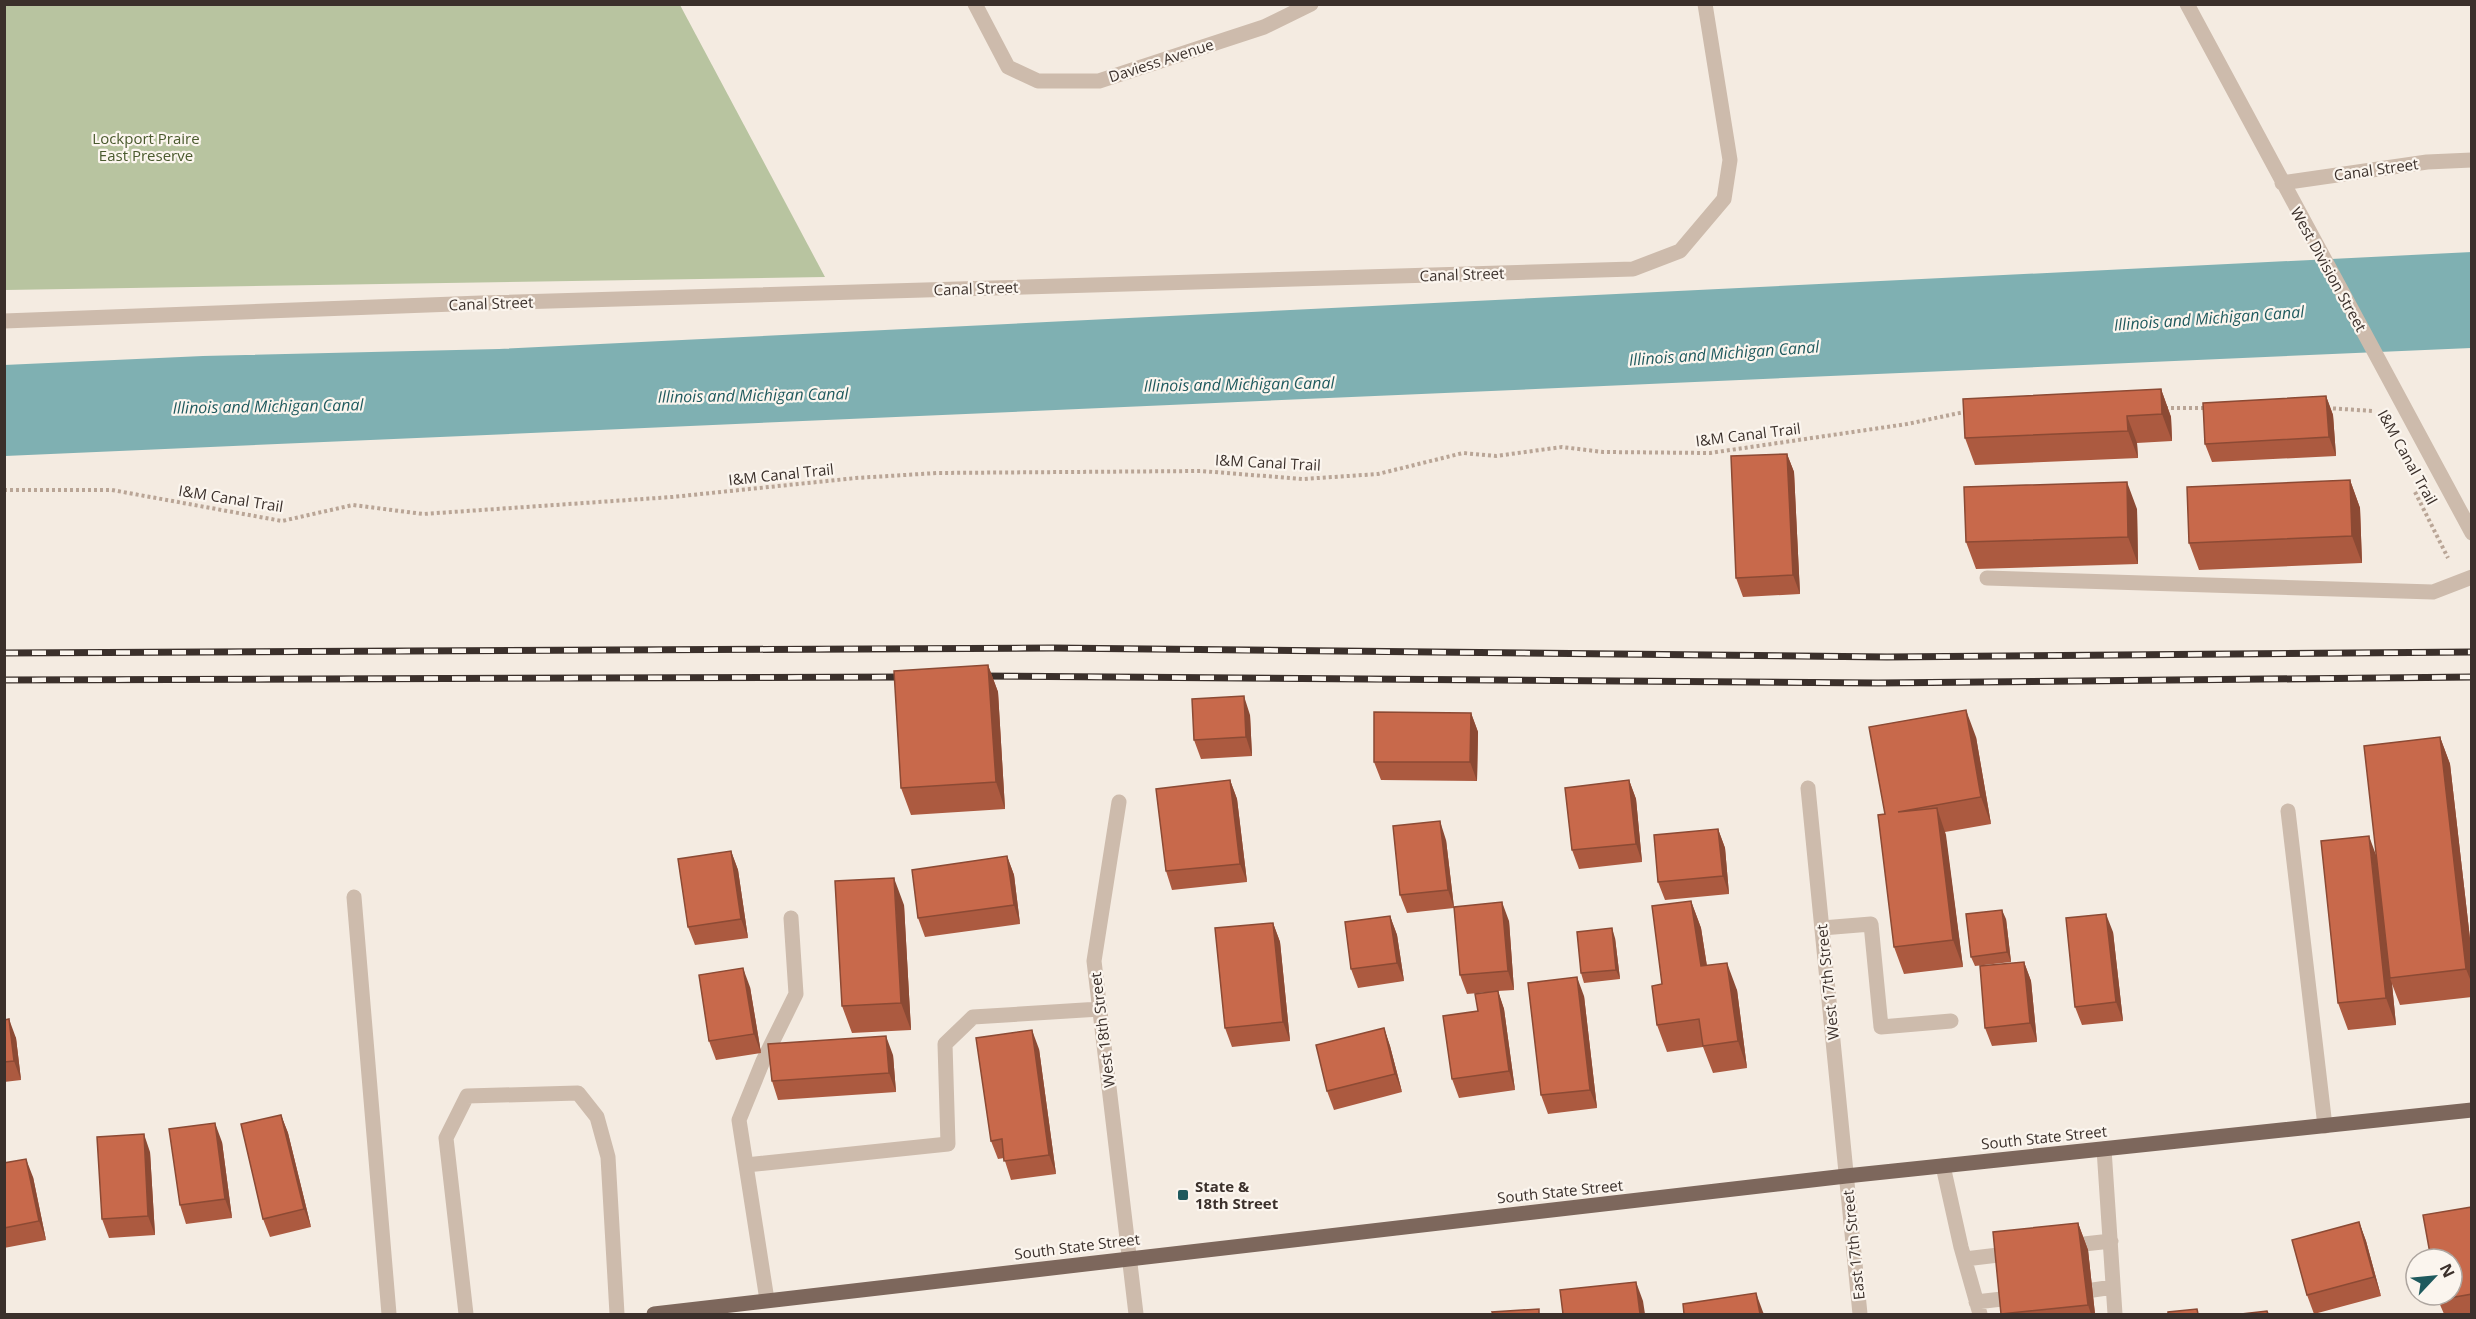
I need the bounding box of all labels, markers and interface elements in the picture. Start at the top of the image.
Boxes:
street label: Daviess Avenue [1106,34,1216,86]
park label: Lockport Praire East Preserve [92,128,200,165]
street label: Canal Street [2333,153,2419,185]
street label: West Division Street [2286,203,2372,335]
street label: Canal Street [1419,263,1505,285]
street label: Canal Street [933,277,1019,299]
street label: Canal Street [448,292,534,314]
water label: Illinois and Michigan Canal [2113,300,2306,336]
water label: Illinois and Michigan Canal [1628,335,1821,371]
water label: Illinois and Michigan Canal [1143,371,1336,397]
water label: Illinois and Michigan Canal [657,382,850,408]
water label: Illinois and Michigan Canal [172,393,365,419]
street label: I&M Canal Trail [2374,406,2442,508]
street label: I&M Canal Trail [1694,418,1802,450]
street label: I&M Canal Trail [1215,449,1321,475]
street label: I&M Canal Trail [727,459,835,489]
street label: I&M Canal Trail [177,480,285,516]
street label: West 17th Street [1811,923,1843,1041]
street label: West 18th Street [1085,971,1119,1089]
street label: South State Street [1980,1120,2108,1154]
street label: South State Street [1496,1174,1624,1208]
place label: State & 18th Street [1195,1176,1279,1213]
marker: State & 18th Street [1176,1188,1190,1202]
street label: East 17th Street [1837,1189,1869,1301]
street label: South State Street [1013,1228,1141,1264]
north arrow [2404,1247,2464,1307]
text: N [2435,1260,2460,1281]

